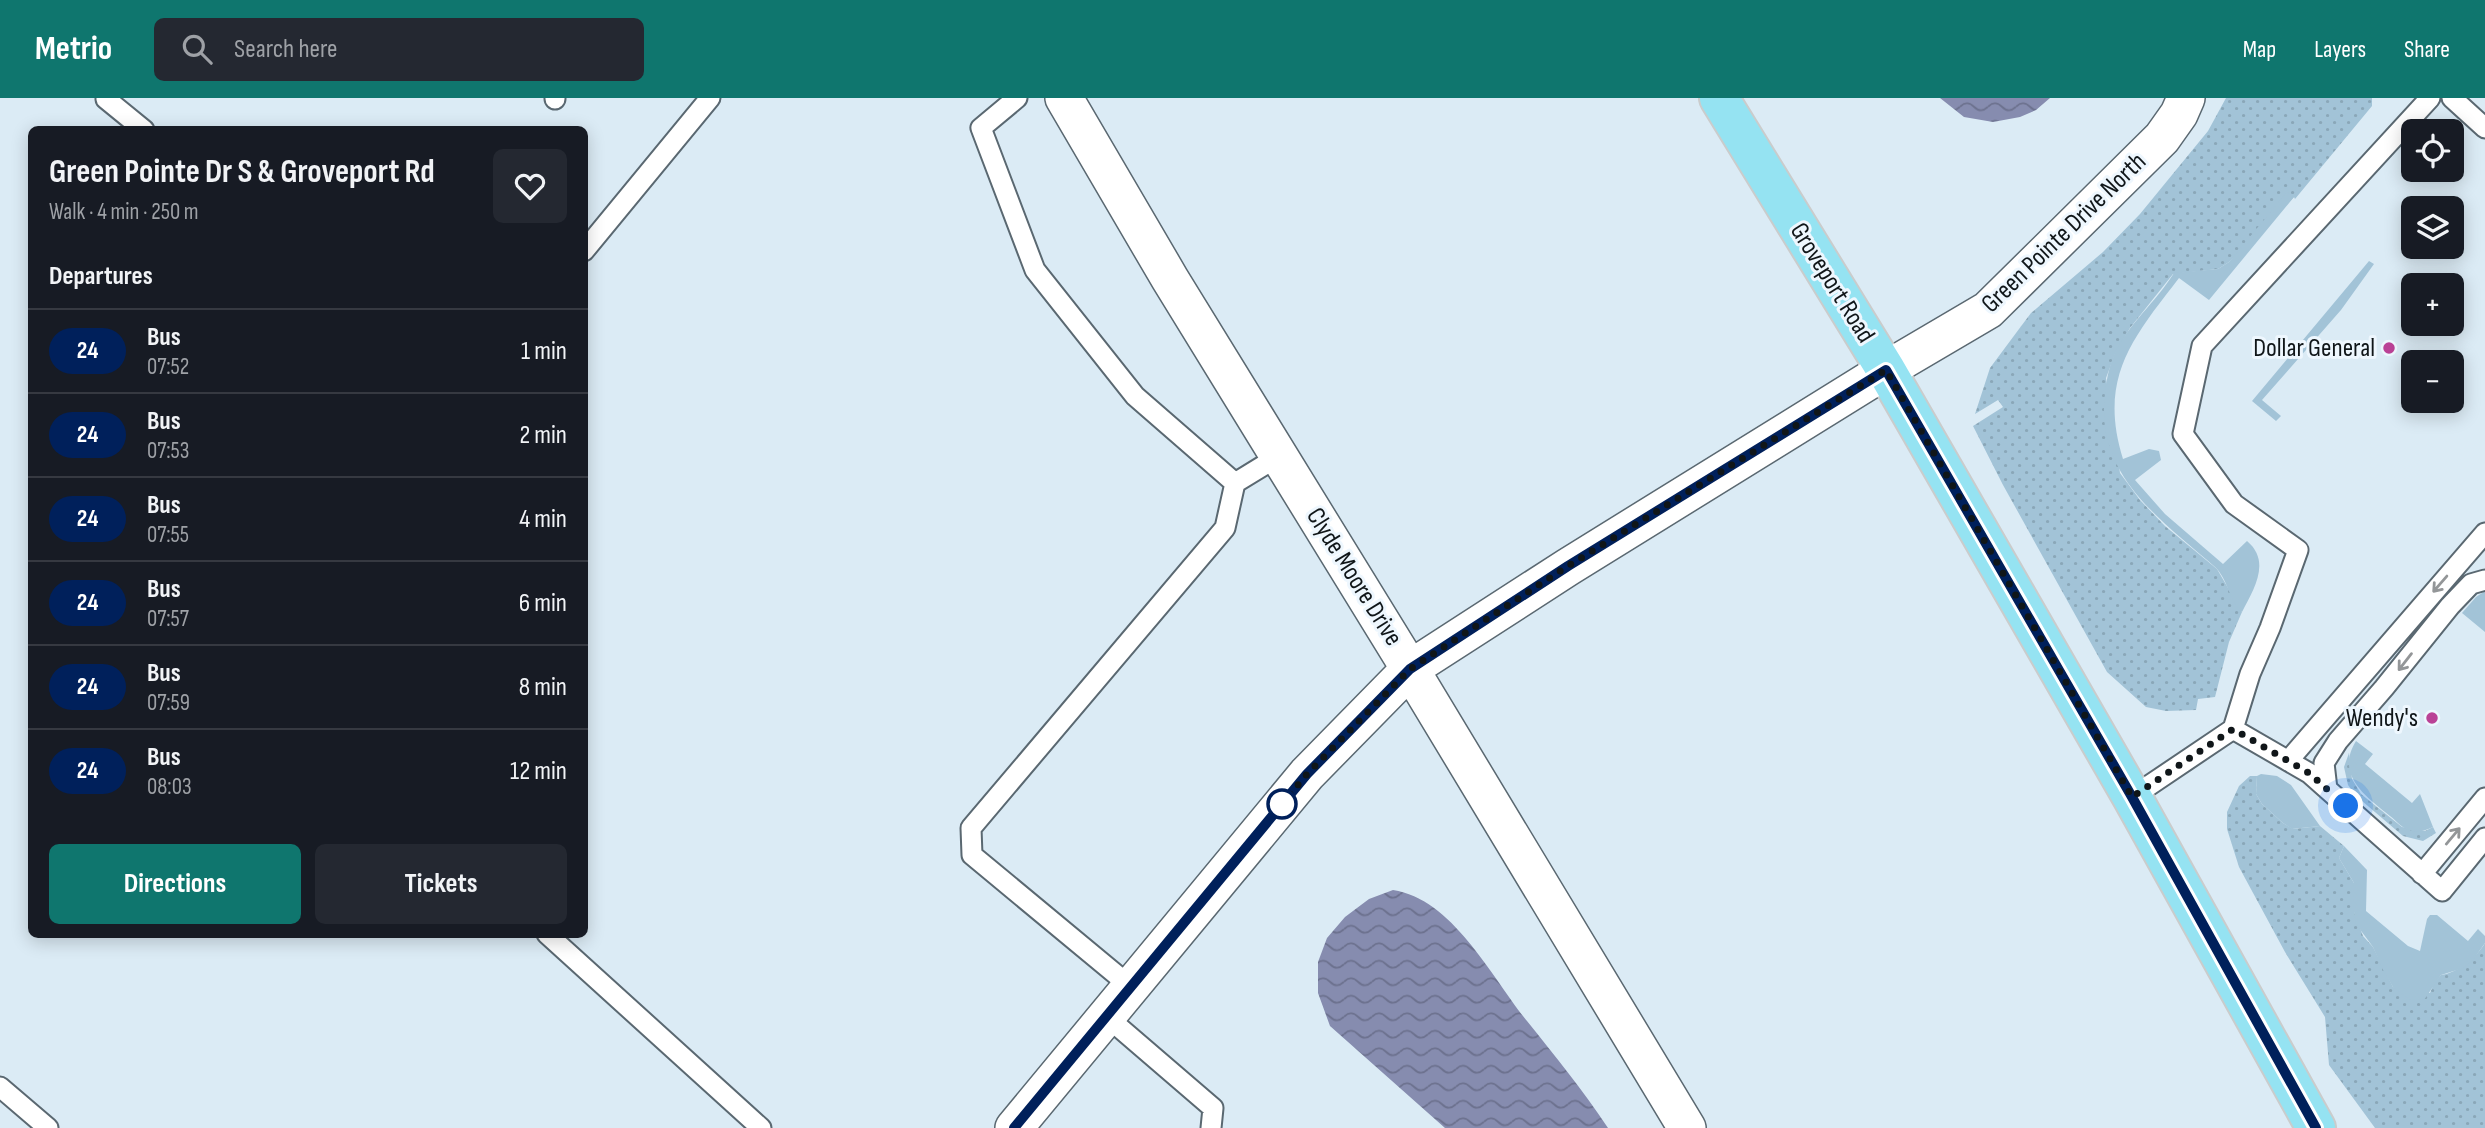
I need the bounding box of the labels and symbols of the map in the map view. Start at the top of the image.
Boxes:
street label: Green Pointe Drive North [1975,147,2153,319]
street label: Groveport Road [1783,217,1881,349]
place label: Dollar General [2253,333,2375,364]
marker: Dollar General [2381,340,2397,356]
street label: Clyde Moore Drive [1299,502,1409,652]
one-way arrow [2433,575,2448,593]
one-way arrow [2398,653,2413,671]
place label: Wendy's [2346,703,2418,734]
marker: Wendy's [2424,710,2440,726]
your location [2328,788,2363,823]
unlabelled marker [1267,789,1297,819]
one-way arrow [2445,827,2461,845]

